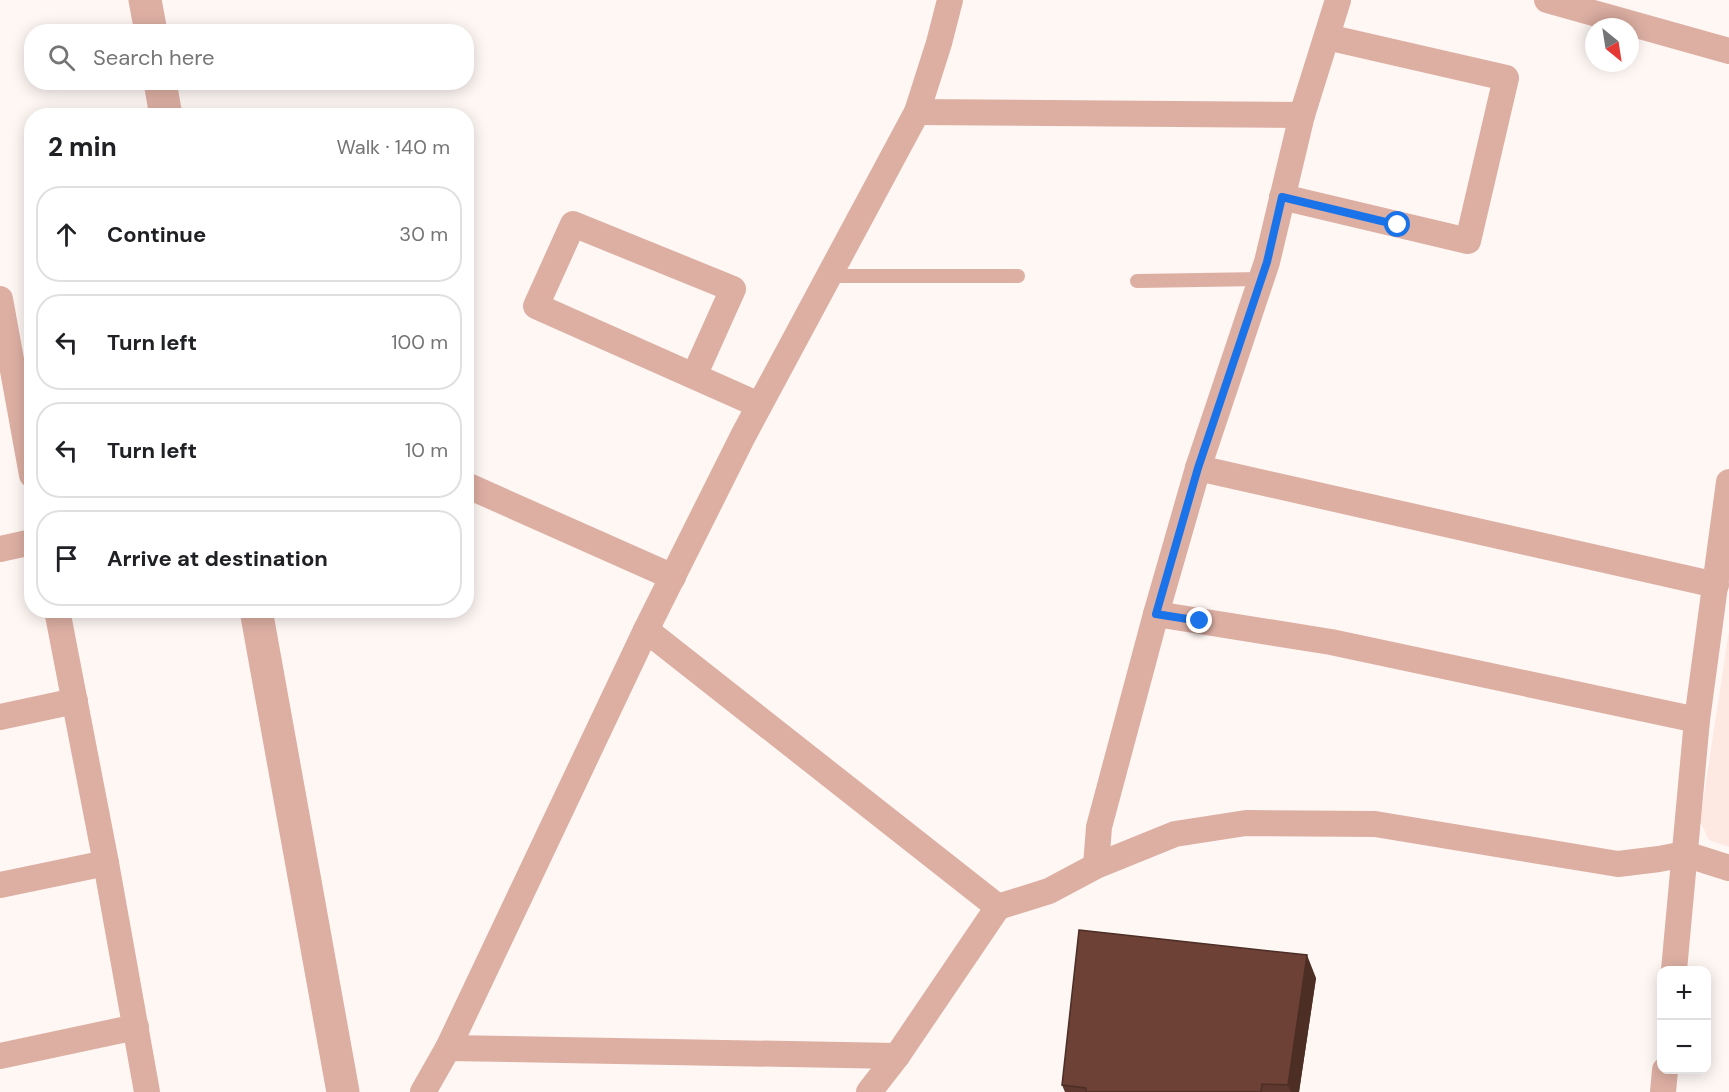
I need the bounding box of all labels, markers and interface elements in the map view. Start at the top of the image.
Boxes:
north arrow [1585,18,1639,72]
search box [24,24,474,90]
icon: search [45,41,78,74]
text: Search here [93,43,214,72]
text: 2 min [48,130,117,164]
text: Walk · 140 m [336,134,450,160]
route start [1384,211,1410,237]
icon: ahead [50,218,83,251]
text: Continue [107,220,206,249]
text: 30 m [399,221,448,247]
icon: left [50,326,83,359]
text: Turn left [107,328,197,357]
text: 100 m [391,329,448,355]
icon: left [50,434,83,467]
text: Turn left [107,436,197,465]
text: 10 m [405,437,448,463]
icon: arrive [50,542,83,575]
text: Arrive at destination [107,544,328,573]
route end [1186,607,1212,633]
map controls [1657,966,1711,1074]
button: + [1657,966,1711,1020]
button: − [1657,1020,1711,1074]

